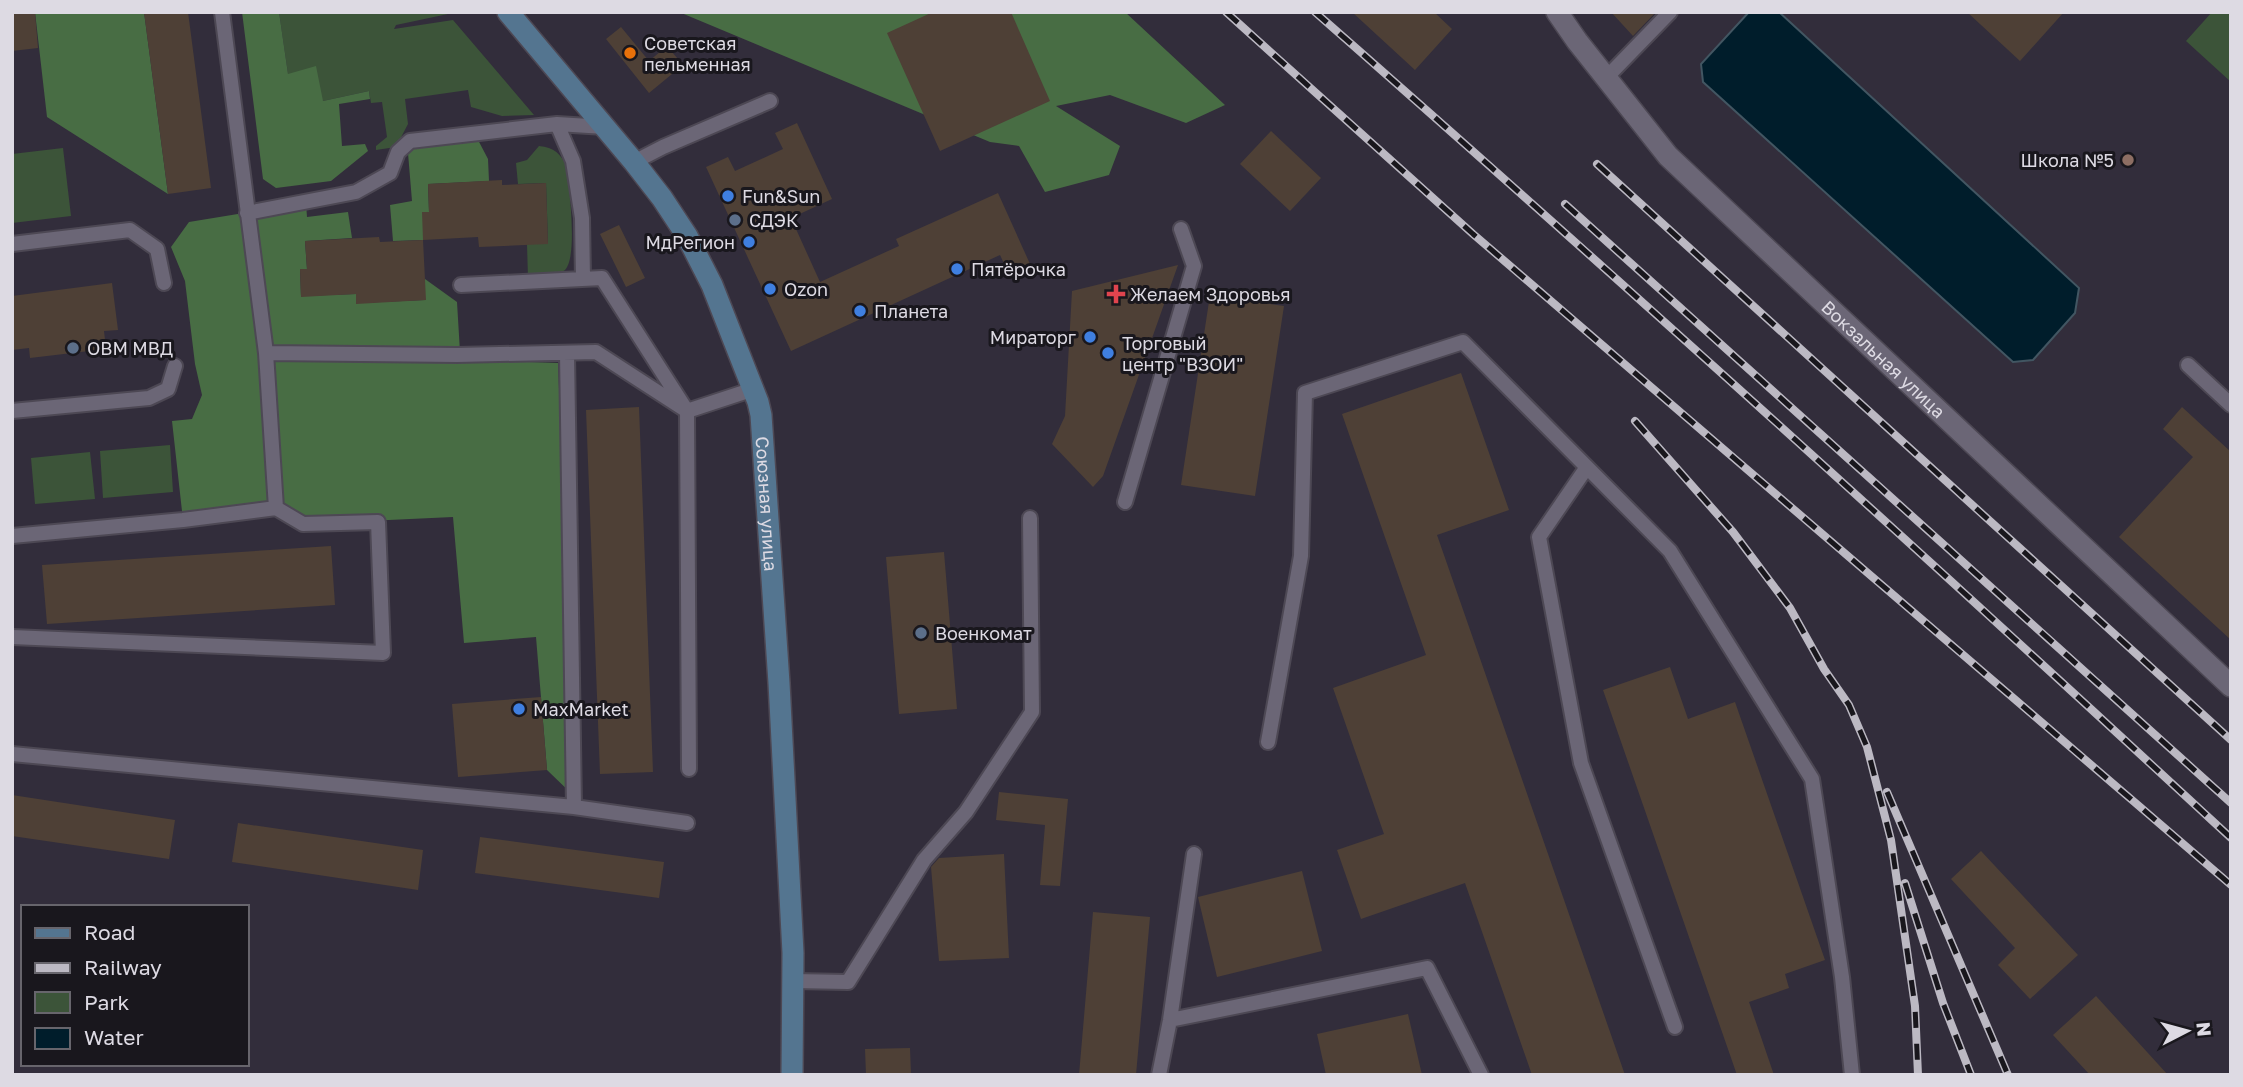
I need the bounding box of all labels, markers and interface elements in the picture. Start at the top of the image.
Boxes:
place label: Советская пельменная [644,32,751,75]
marker: Советская пельменная [622,45,638,61]
place label: Школа №5 [2021,149,2114,171]
marker: Школа №5 [2120,152,2136,168]
place label: Fun&Sun [742,185,820,207]
marker: Fun&Sun [720,188,736,204]
place label: СДЭК [749,209,799,231]
marker: СДЭК [727,212,743,228]
place label: МдРегион [646,231,735,253]
marker: МдРегион [741,234,757,250]
place label: Пятёрочка [971,258,1066,280]
marker: Пятёрочка [949,261,965,277]
place label: Ozon [784,278,828,300]
marker: Ozon [762,281,778,297]
place label: Желаем Здоровья [1130,283,1291,305]
marker: Желаем Здоровья [1108,286,1124,302]
street label: Вокзальная улица [1817,296,1950,422]
place label: Планета [874,300,948,322]
marker: Планета [852,303,868,319]
place label: Мираторг [990,326,1076,348]
marker: Мираторг [1082,329,1098,345]
place label: Торговый центр "ВЗОИ" [1122,332,1243,375]
place label: ОВМ МВД [87,337,173,359]
marker: ОВМ МВД [65,340,81,356]
marker: Торговый центр "ВЗОИ" [1100,345,1116,361]
street label: Союзная улица [751,436,782,572]
place label: Военкомат [935,622,1032,644]
marker: Военкомат [913,625,929,641]
place label: MaxMarket [533,698,629,720]
marker: MaxMarket [511,701,527,717]
legend [21,905,248,1066]
text: Road [84,919,135,945]
text: Railway [84,954,162,980]
text: Park [84,989,130,1015]
north arrow [2152,996,2222,1066]
text: N [2192,1021,2217,1038]
text: Water [84,1024,144,1050]

